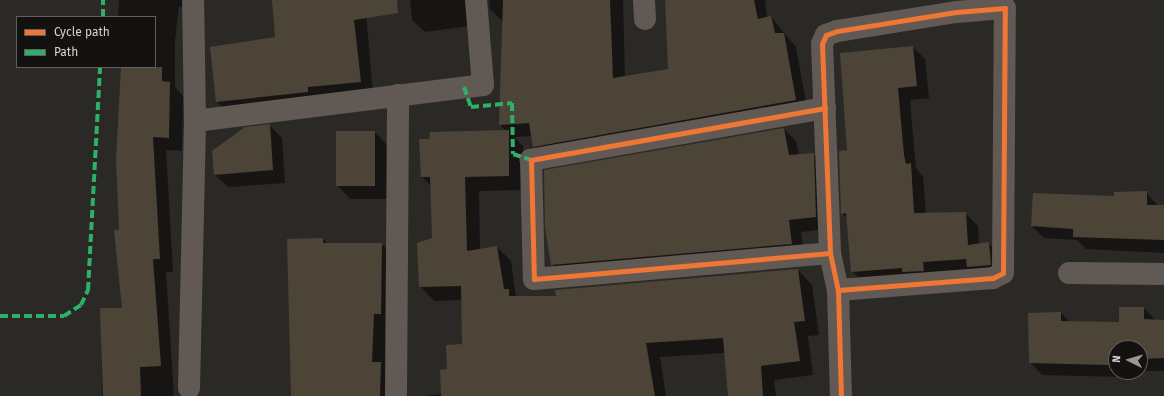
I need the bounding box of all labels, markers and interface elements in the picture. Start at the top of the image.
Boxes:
legend [16,16,156,68]
text: Cycle path [54,25,110,39]
text: Path [54,45,78,59]
north arrow [1108,340,1148,380]
text: N [1110,355,1123,363]

